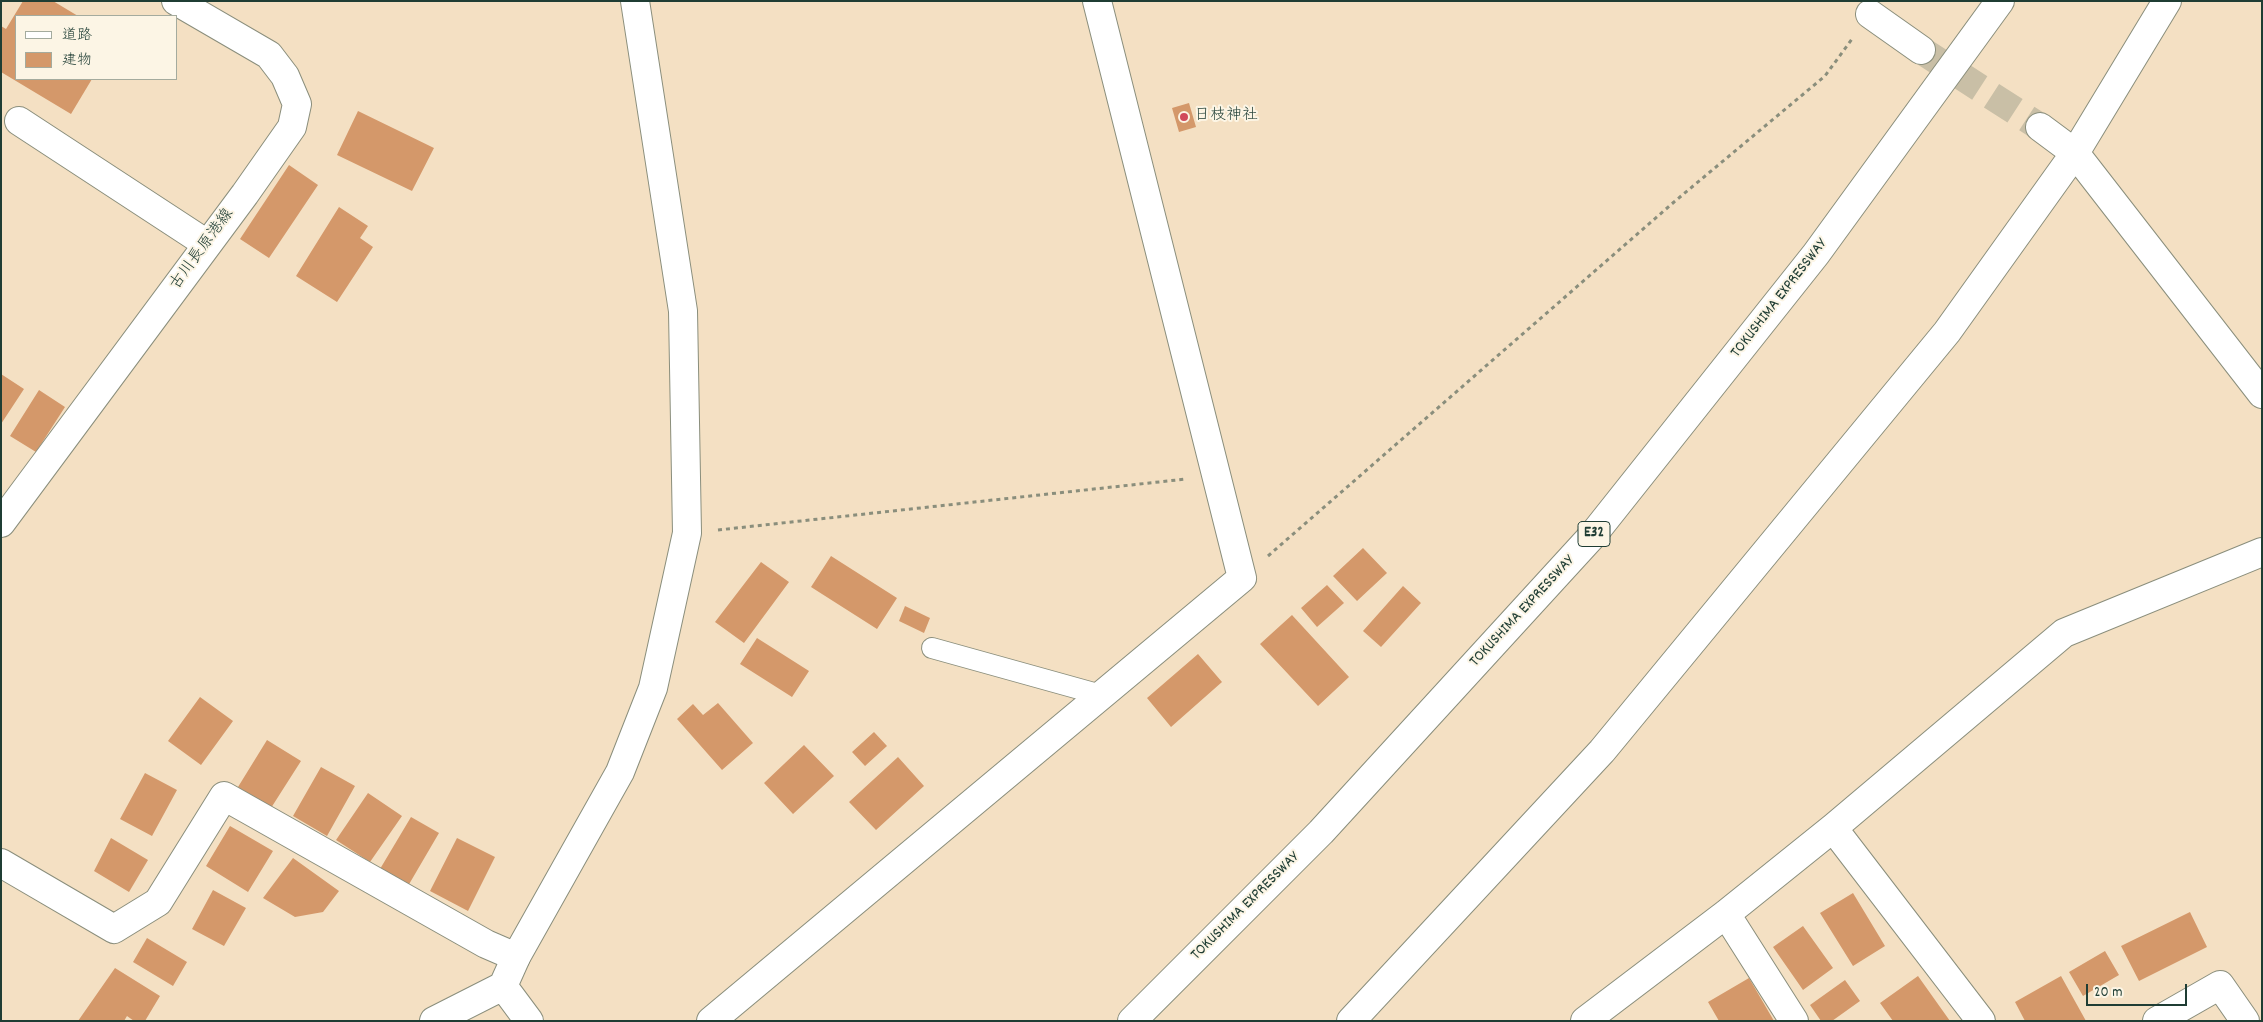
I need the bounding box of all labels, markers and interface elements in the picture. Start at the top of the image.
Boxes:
legend [15,15,178,80]
text: 道路 [62,25,92,47]
text: 建物 [62,50,92,72]
place label: 日枝神社 [1194,107,1258,127]
marker: 日枝神社 [1178,111,1190,123]
street label: 古川長原港線 [167,206,239,294]
street label: TOKUSHIMA EXPRESSWAY [1728,236,1832,362]
road number: E32 [1578,522,1610,546]
street label: TOKUSHIMA EXPRESSWAY [1466,552,1580,672]
street label: TOKUSHIMA EXPRESSWAY [1188,849,1304,965]
scale bar [2088,974,2189,1006]
text: 20 m [2094,982,2122,1004]

